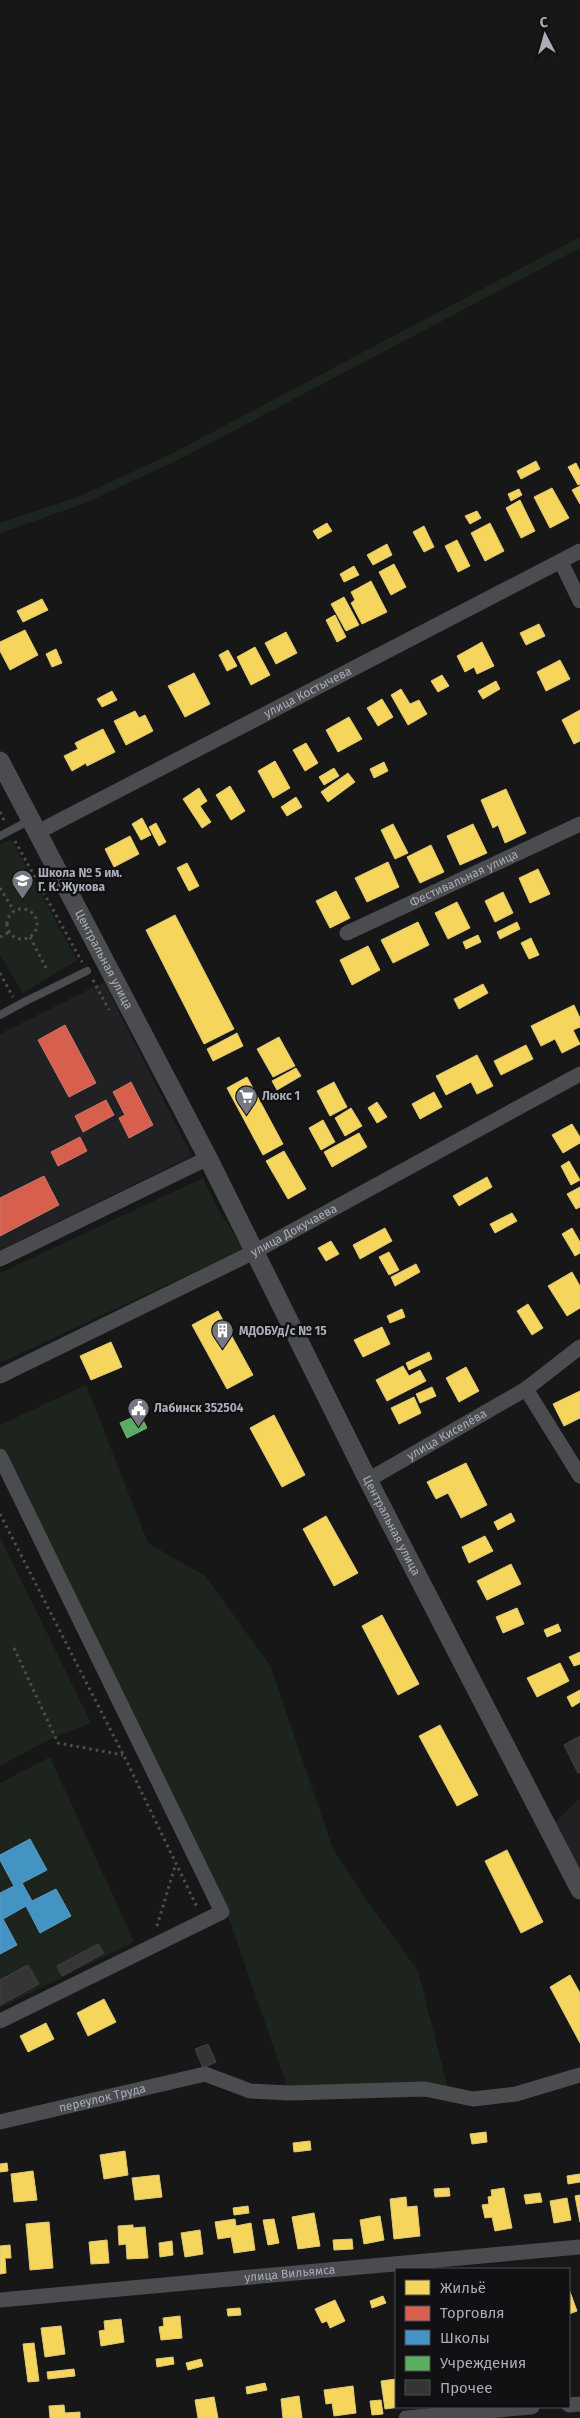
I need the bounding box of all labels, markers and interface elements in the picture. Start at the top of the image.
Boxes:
north arrow [520,10,570,60]
text: С [539,14,549,31]
street label: улица Костычева [261,664,354,721]
street label: Фестивальная улица [407,847,520,910]
place label: Школа № 5 им. Г. К. Жукова [38,866,122,894]
school or university icon: Школа № 5 им. Г. К. Жукова [10,868,34,899]
street label: Центральная улица [72,907,136,1012]
supermarket icon: Люкс 1 [234,1084,258,1115]
place label: Люкс 1 [262,1089,300,1103]
street label: улица Докучаева [248,1201,339,1259]
building icon: МДОБУд/с № 15 [211,1319,235,1350]
place label: МДОБУд/с № 15 [239,1324,327,1338]
public building icon: Лабинск 352504 [126,1396,150,1427]
place label: Лабинск 352504 [154,1401,244,1415]
street label: улица Киселёва [405,1406,489,1463]
street label: Центральная улица [360,1473,423,1578]
street label: переулок Труда [57,2081,147,2115]
street label: улица Вильямса [244,2262,336,2285]
legend [395,2268,570,2408]
text: Жильё [440,2279,486,2297]
text: Торговля [440,2304,505,2322]
text: Школы [440,2329,490,2347]
text: Учреждения [440,2354,526,2372]
text: Прочее [440,2379,492,2397]

